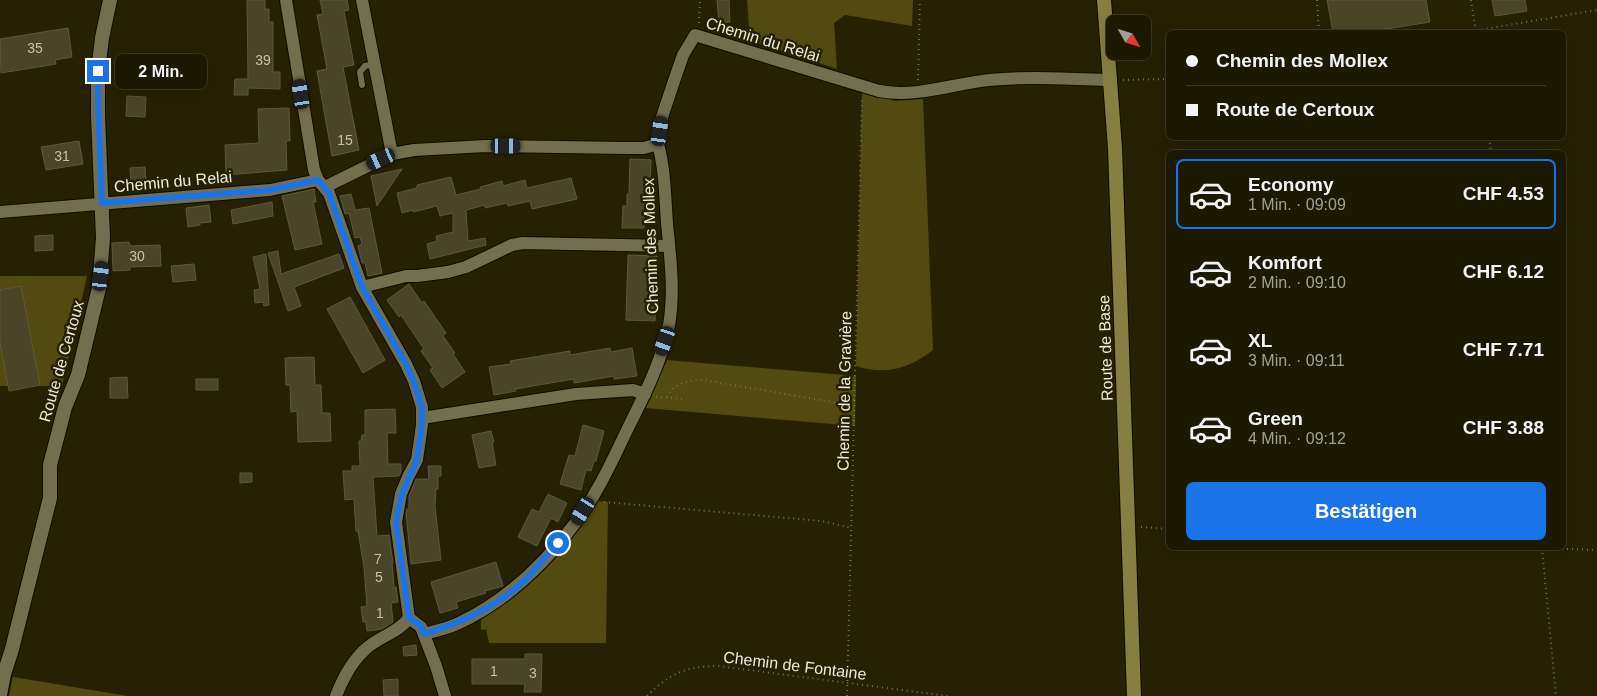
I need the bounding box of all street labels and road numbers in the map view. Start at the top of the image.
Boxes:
street label: Chemin du Relai [704,14,822,65]
street label: Chemin du Relai [113,168,233,195]
street label: Chemin des Mollex [640,178,661,314]
street label: Route de Base [1095,295,1116,401]
street label: Route de Certoux [36,299,87,424]
street label: Chemin de la Gravière [835,311,854,471]
street label: Chemin de Fontaine [722,648,868,683]

